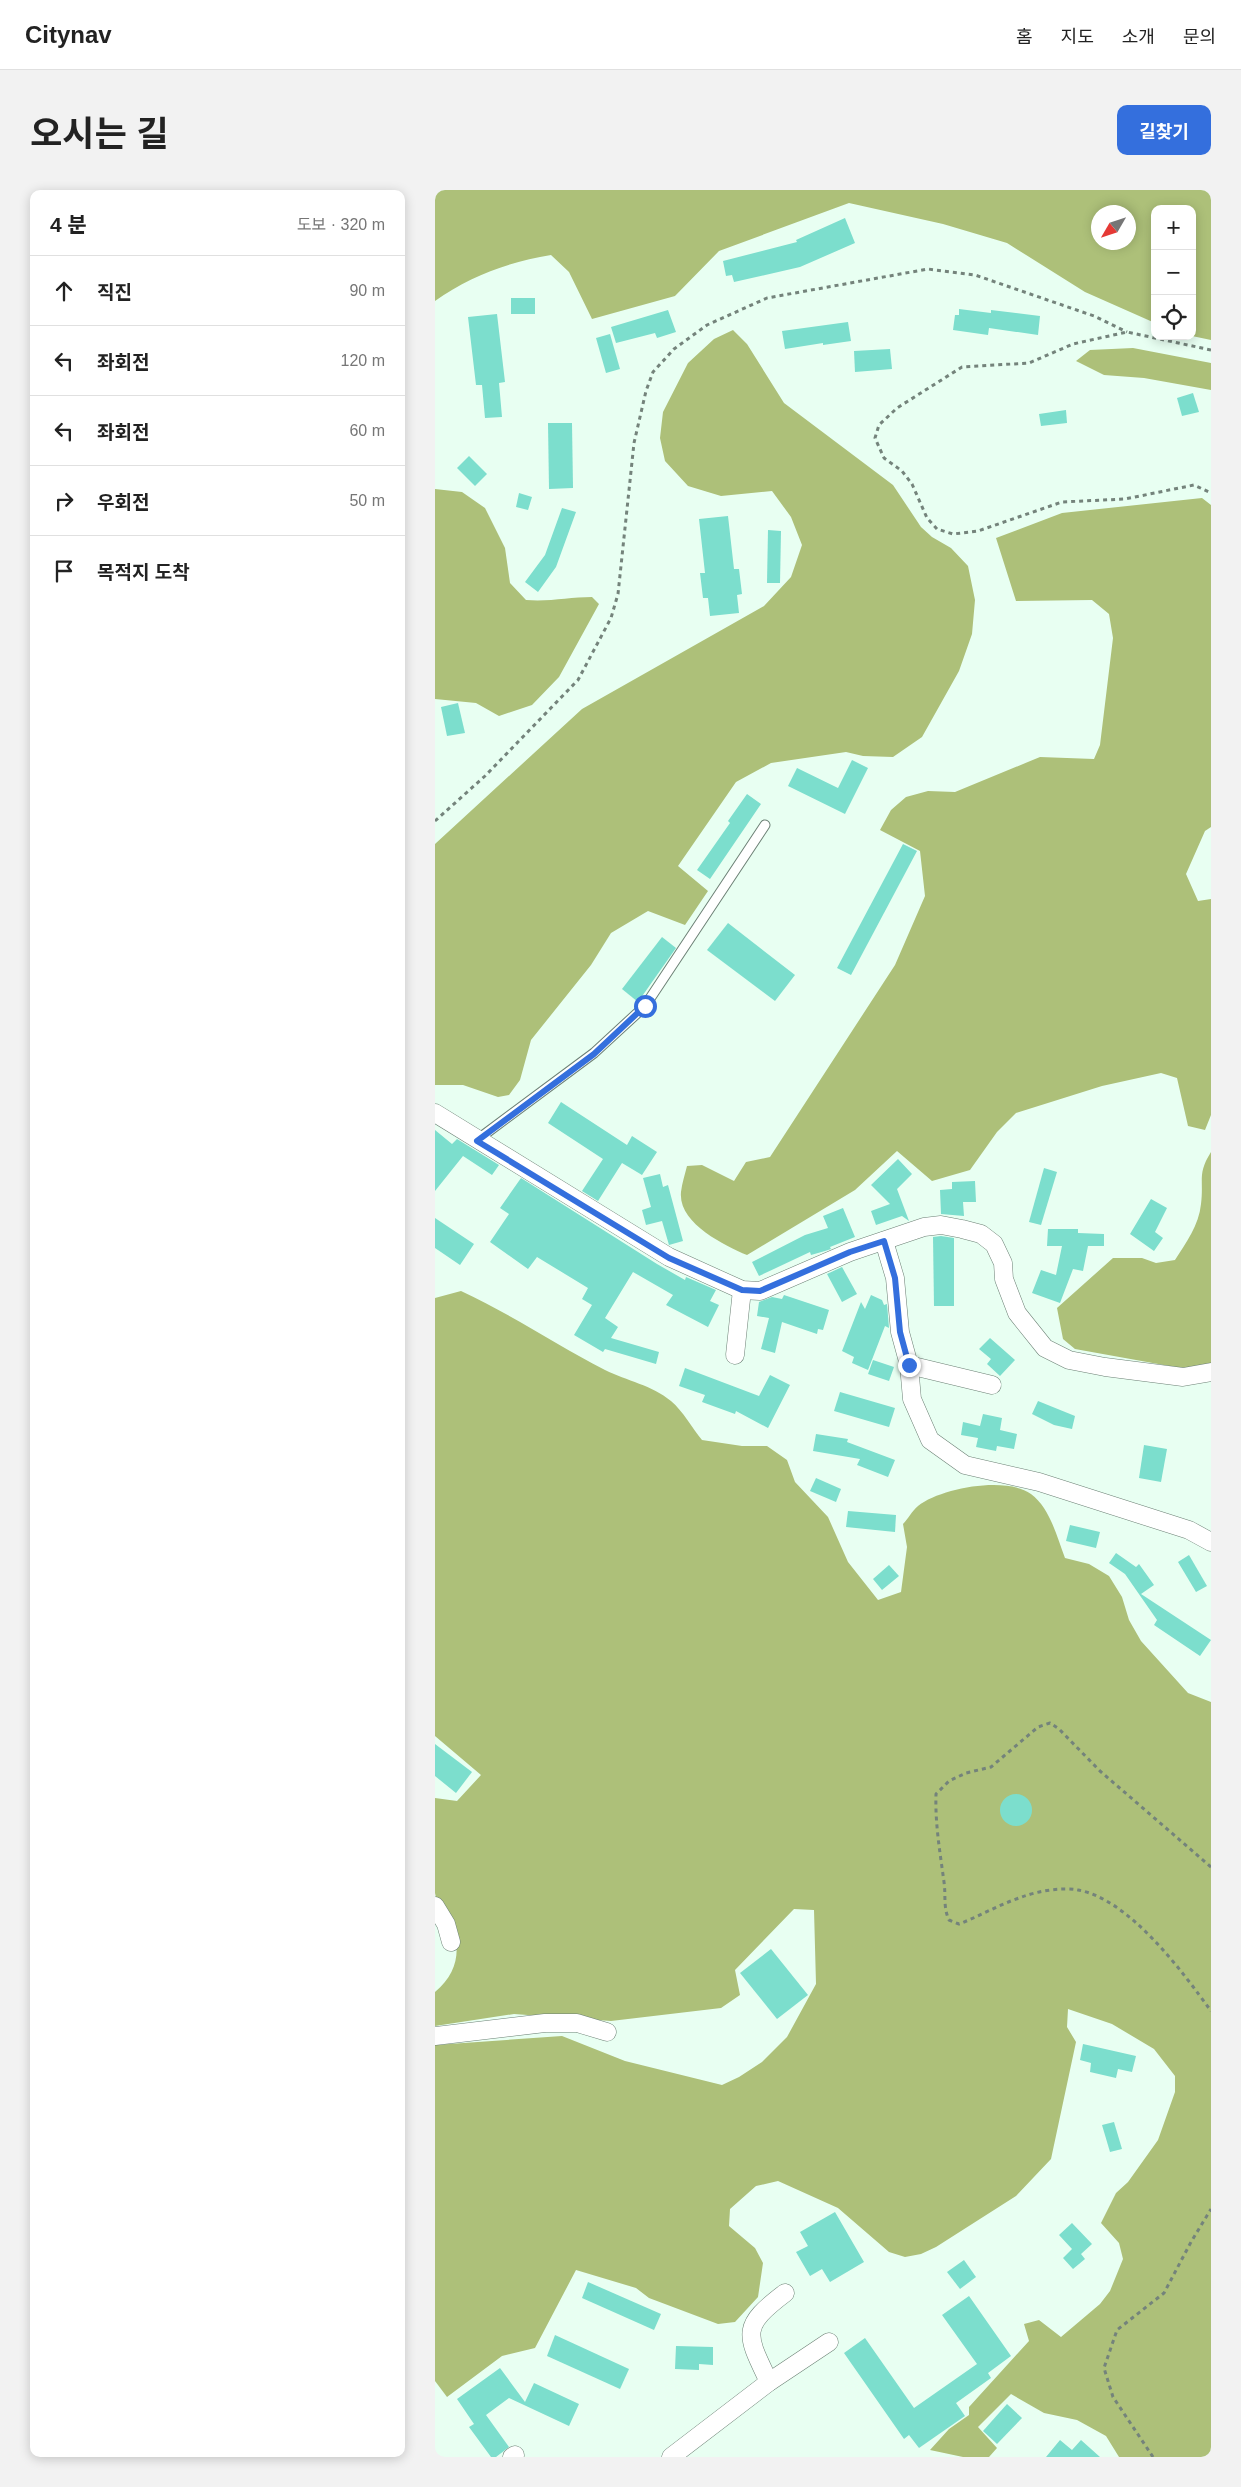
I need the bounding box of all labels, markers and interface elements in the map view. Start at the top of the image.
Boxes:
text: Citynav [25,21,112,48]
text: 홈 [1016,27,1033,47]
text: 지도 [1061,27,1094,47]
text: 소개 [1122,27,1155,47]
text: 문의 [1183,27,1216,47]
button: 길찾기 [1117,105,1211,155]
text: 오시는 길 [30,114,169,153]
north arrow [1091,205,1136,250]
map controls [1151,205,1196,340]
button: + [1151,205,1196,250]
text: 4 분 [50,213,87,236]
text: 도보 · 320 m [297,216,385,233]
button: − [1151,250,1196,295]
icon: ahead [50,277,78,305]
text: 직진 [97,282,132,303]
text: 90 m [349,282,385,299]
button: locate [1151,295,1196,340]
icon: left [50,347,78,375]
text: 좌회전 [97,352,149,373]
text: 120 m [341,352,385,369]
icon: left [50,417,78,445]
text: 좌회전 [97,422,149,443]
text: 60 m [349,422,385,439]
icon: right [50,487,78,515]
text: 우회전 [97,492,149,513]
text: 50 m [349,492,385,509]
icon: arrive [50,557,78,585]
text: 목적지 도착 [97,562,190,583]
route start [634,995,657,1018]
route end [898,1354,921,1377]

